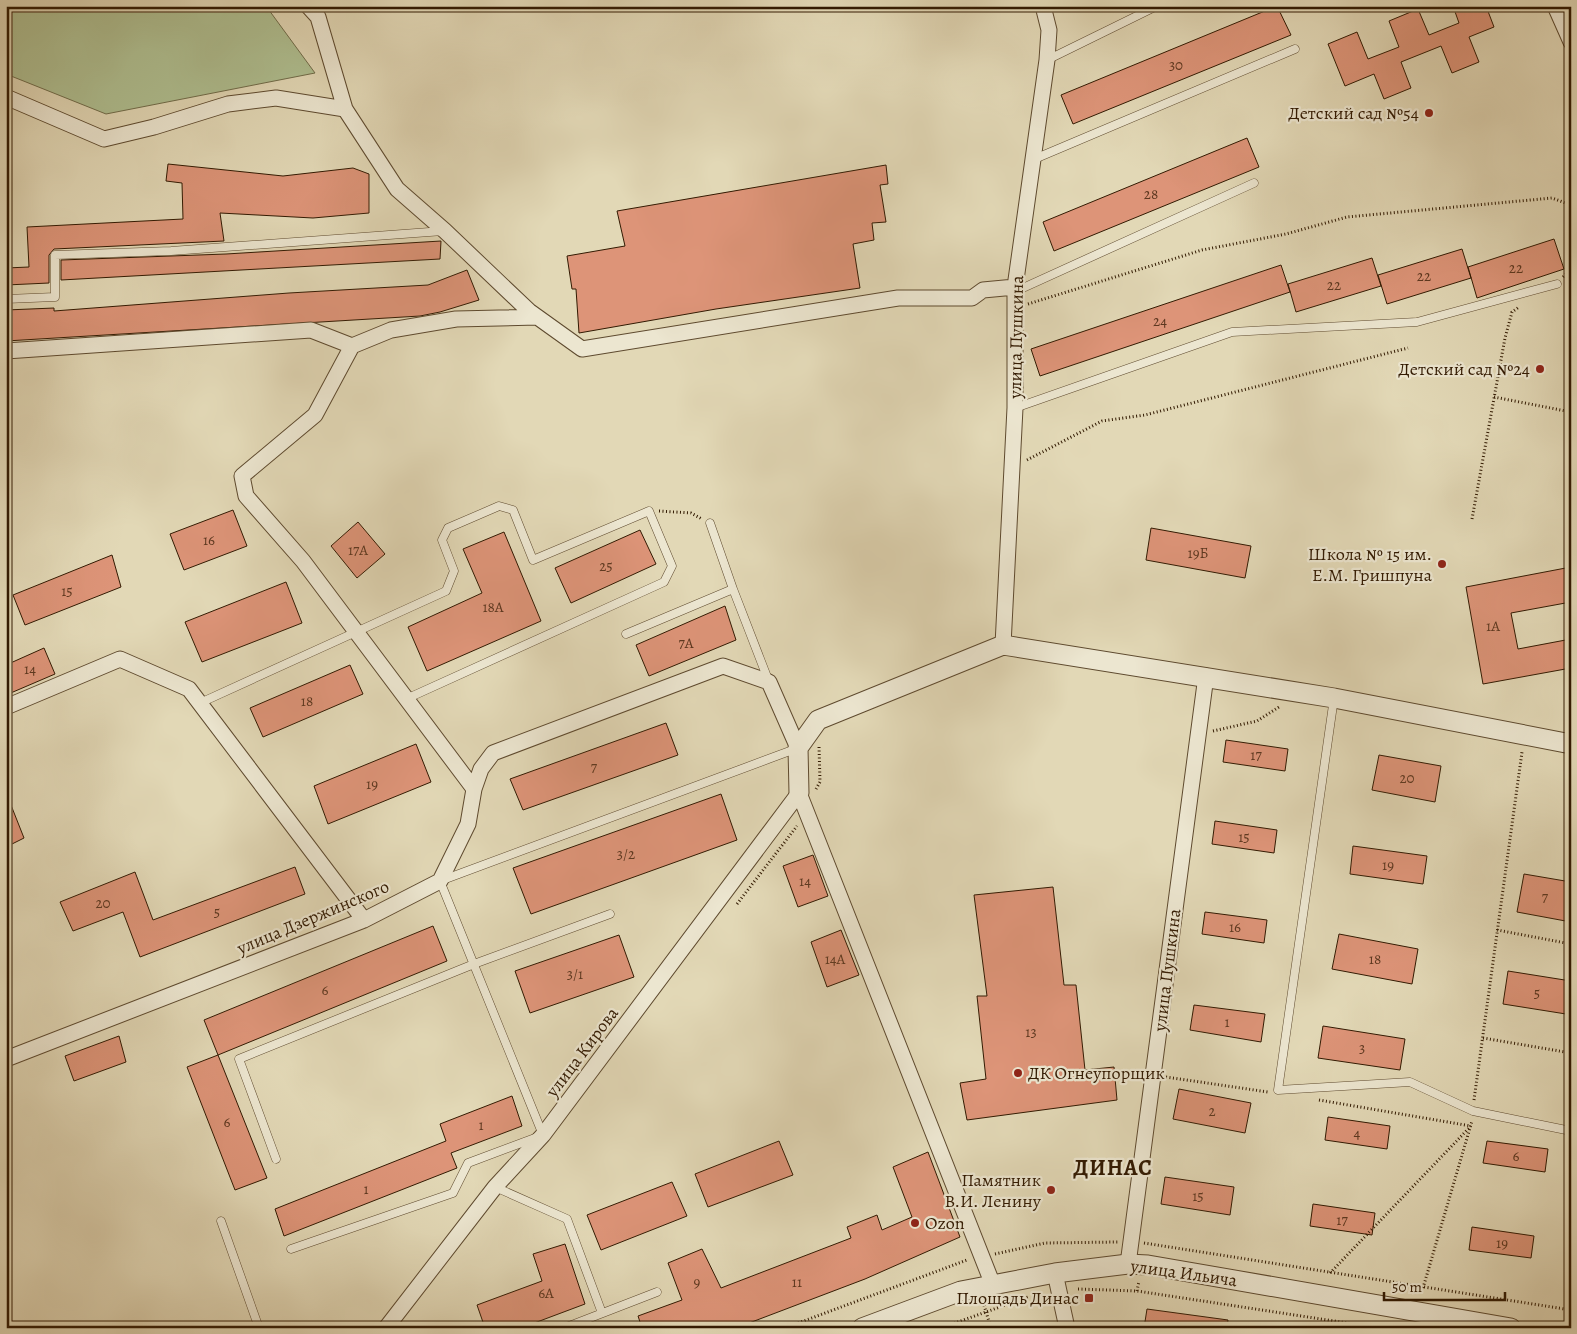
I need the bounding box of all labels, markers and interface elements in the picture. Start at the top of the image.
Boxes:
house number: 30 [1169,55,1183,75]
place label: Детский сад №54 [1288,101,1419,125]
marker: Детский сад №54 [1423,107,1435,119]
house number: 28 [1144,184,1158,204]
house number: 22 [1509,258,1523,278]
house number: 22 [1417,266,1431,286]
street label: улица Пушкина [1003,274,1029,400]
house number: 22 [1327,275,1341,295]
house number: 24 [1153,311,1167,331]
place label: Детский сад №24 [1398,357,1530,381]
marker: Детский сад №24 [1534,363,1546,375]
house number: 16 [203,530,215,550]
house number: 17А [348,540,368,560]
place label: Школа № 15 им. Е.М. Гришпуна [1308,542,1433,587]
house number: 19Б [1188,543,1209,563]
house number: 25 [599,556,613,576]
marker: Школа № 15 им. Е.М. Гришпуна [1436,558,1448,570]
house number: 15 [61,581,73,601]
house number: 18А [482,597,504,617]
house number: 1А [1486,616,1500,636]
house number: 7А [678,633,694,653]
house number: 14 [24,659,36,679]
house number: 18 [301,691,313,711]
house number: 17 [1250,745,1262,765]
house number: 7 [591,757,598,777]
house number: 20 [1399,768,1415,788]
house number: 19 [366,774,378,794]
house number: 15 [1238,827,1250,847]
house number: 3/2 [617,844,635,864]
house number: 19 [1382,855,1394,875]
house number: 14 [799,871,811,891]
street label: улица Дзержинского [232,874,393,960]
house number: 7 [1542,887,1549,907]
house number: 20 [95,893,111,913]
house number: 5 [214,902,220,922]
street label: улица Пушкина [1147,907,1187,1034]
house number: 16 [1229,917,1241,937]
house number: 14А [825,949,846,969]
house number: 18 [1369,949,1381,969]
house number: 3/1 [567,964,583,984]
house number: 6 [322,980,329,1000]
house number: 5 [1534,983,1540,1003]
street label: улица Кирова [540,1002,624,1103]
house number: 1 [1224,1012,1230,1032]
house number: 13 [1025,1022,1037,1042]
house number: 3 [1359,1038,1365,1058]
place label: ДК Огнеупорщик [1028,1061,1165,1085]
marker: ДК Огнеупорщик [1012,1067,1024,1079]
house number: 2 [1208,1101,1216,1121]
house number: 6 [224,1112,231,1132]
house number: 1 [478,1115,484,1135]
house number: 4 [1354,1123,1361,1143]
house number: 6 [1513,1146,1520,1166]
district label: ДИНАС [1073,1153,1153,1183]
place label: Памятник В.И. Ленину [945,1168,1042,1213]
house number: 1 [363,1179,369,1199]
marker: Памятник В.И. Ленину [1045,1184,1057,1196]
house number: 15 [1192,1186,1204,1206]
house number: 17 [1336,1210,1348,1230]
place label: Ozon [925,1211,965,1235]
marker: Ozon [909,1217,921,1229]
house number: 19 [1496,1233,1508,1253]
street label: улица Ильича [1128,1254,1240,1292]
scale bar [1384,1269,1506,1301]
house number: 9 [694,1272,701,1292]
house number: 11 [792,1272,802,1292]
text: 50 m [1392,1277,1422,1297]
house number: 6А [538,1283,554,1303]
place label: Площадь Динас [956,1286,1079,1310]
marker: Площадь Динас [1083,1292,1095,1304]

